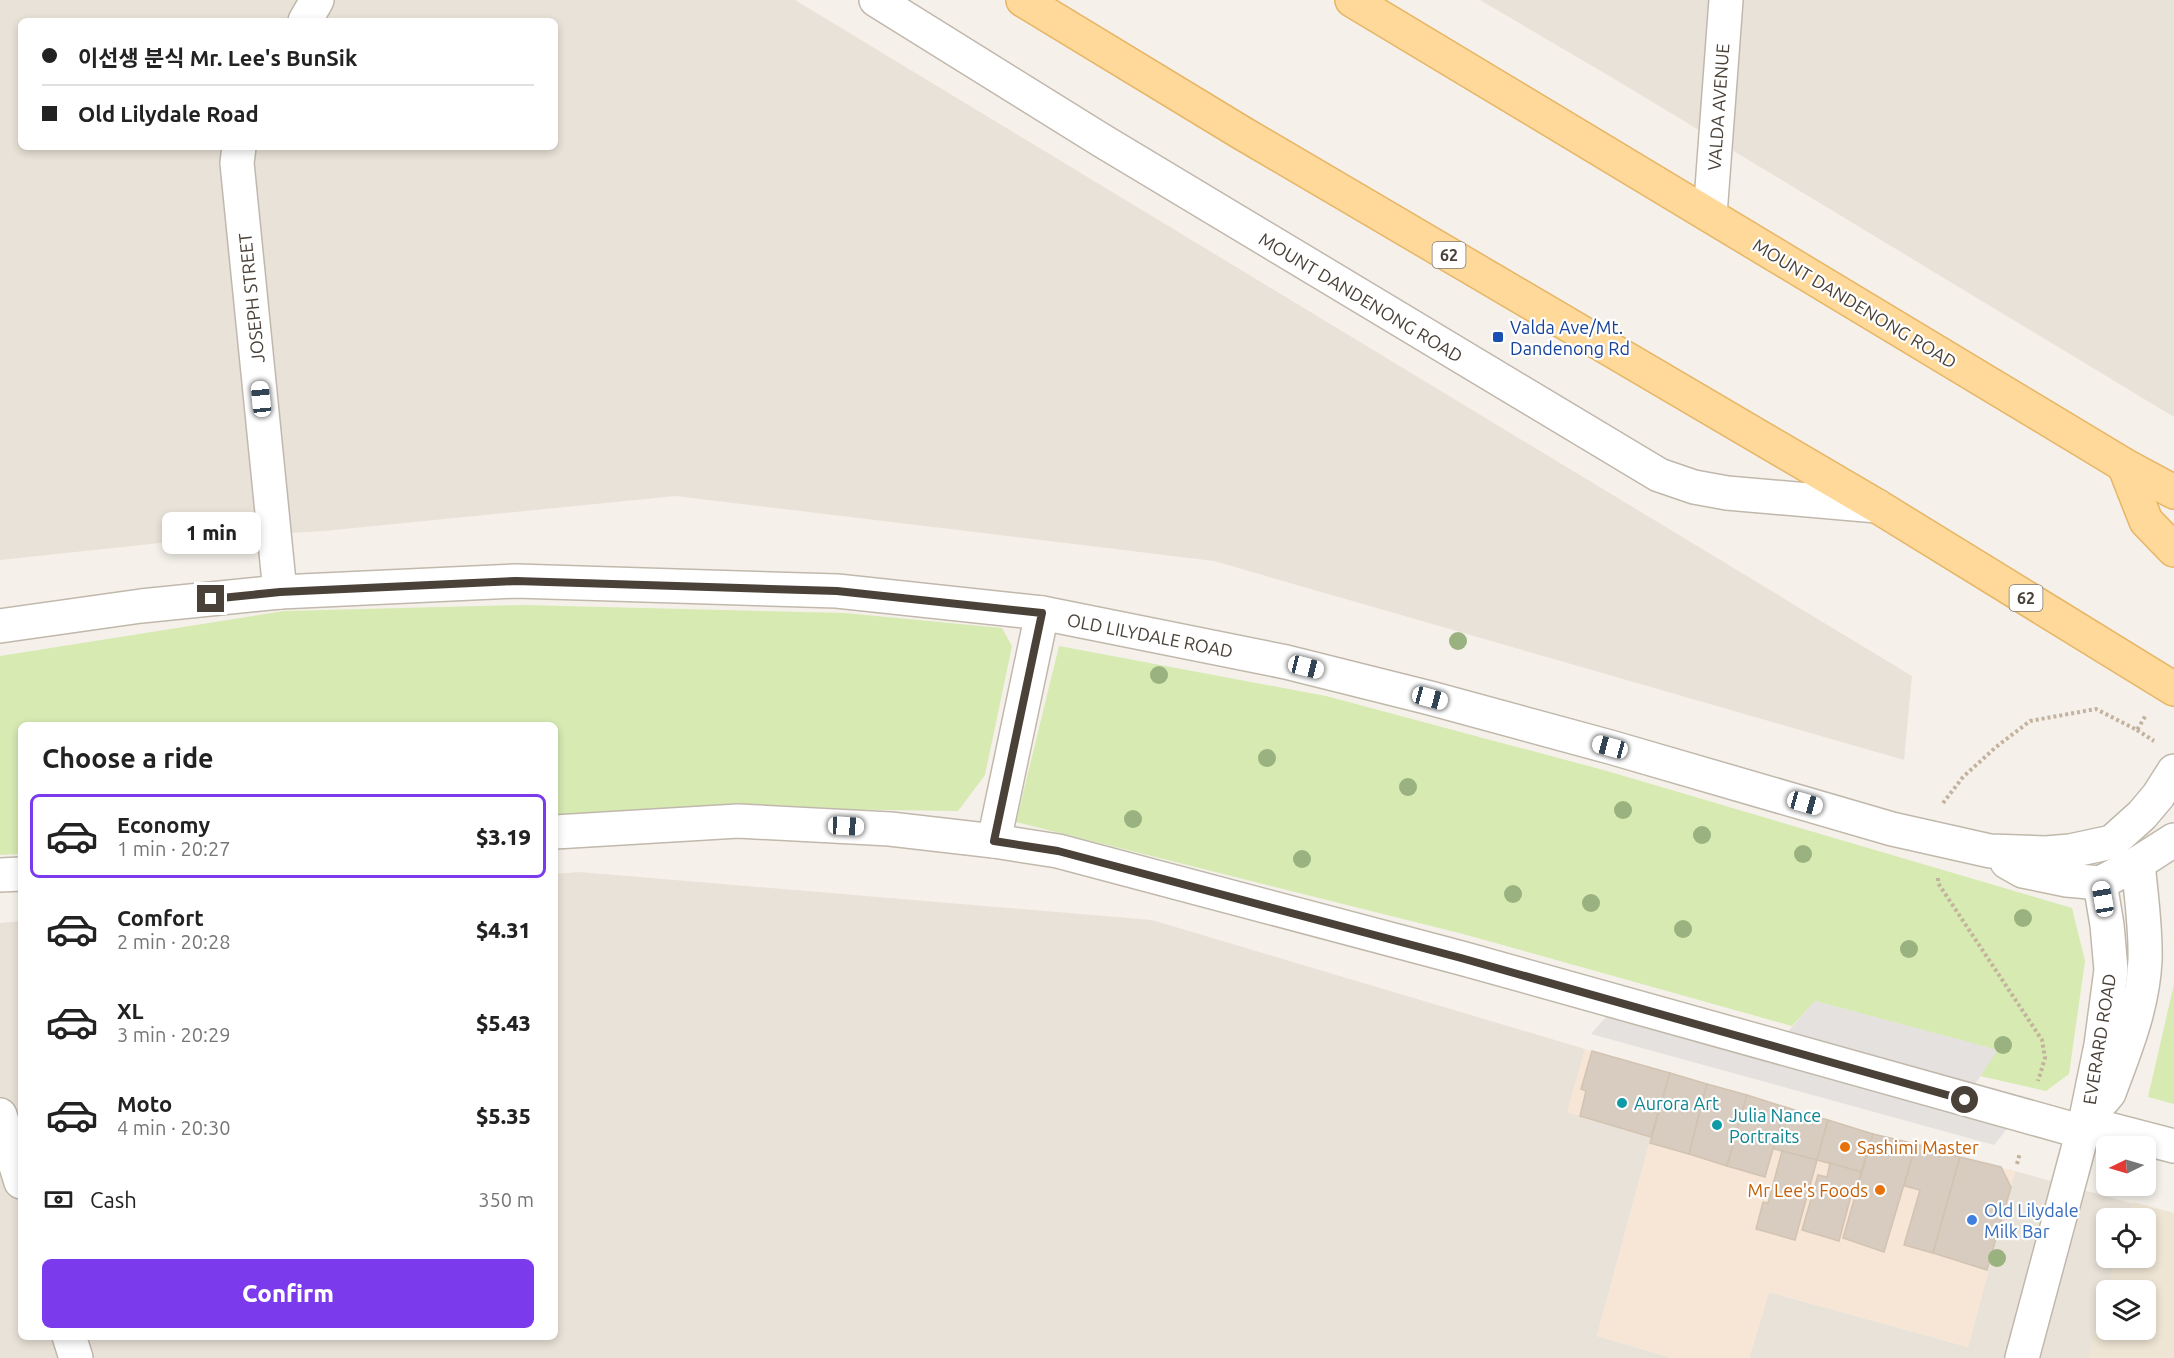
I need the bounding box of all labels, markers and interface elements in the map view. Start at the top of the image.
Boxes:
street label: VALDA AVENUE [1704,43,1732,171]
text: 이선생 분식 Mr. Lee's BunSik [78,45,357,70]
text: Old Lilydale Road [78,101,259,126]
street label: MOUNT DANDENONG ROAD [1256,228,1466,366]
street label: JOSEPH STREET [234,232,268,364]
street label: MOUNT DANDENONG ROAD [1750,234,1960,372]
road number: 62 [1432,242,1466,268]
place label: Valda Ave/Mt. Dandenong Rd [1510,317,1630,358]
marker: Valda Ave/Mt. Dandenong Rd [1491,330,1505,344]
car [250,380,272,418]
callout: 1 min [162,512,260,554]
text: 1 min [186,521,237,544]
route end [197,585,224,612]
road number: 62 [2010,585,2042,611]
street label: OLD LILYDALE ROAD [1065,609,1235,661]
car [1286,654,1326,680]
car [1410,685,1450,711]
car [1590,734,1630,760]
text: Choose a ride [42,743,214,773]
car [1785,789,1825,817]
icon: car [45,809,99,863]
text: Economy [117,812,210,837]
car [828,816,864,836]
text: $3.19 [476,824,531,849]
text: 1 min · 20:27 [117,837,231,860]
car [2091,880,2115,918]
icon: car [45,902,99,956]
text: Comfort [117,905,204,930]
text: $4.31 [476,917,531,942]
text: 2 min · 20:28 [117,930,231,953]
street label: EVERARD ROAD [2079,972,2119,1106]
icon: car [45,995,99,1049]
text: XL [117,998,144,1023]
text: $5.43 [476,1010,531,1035]
text: 3 min · 20:29 [117,1023,231,1046]
route start [1951,1086,1978,1113]
icon: car [45,1088,99,1142]
text: Moto [117,1091,172,1116]
place label: Aurora Art [1634,1093,1719,1113]
marker: Aurora Art [1615,1096,1629,1110]
text: $5.35 [476,1103,531,1128]
place label: Julia Nance Portraits [1729,1105,1821,1146]
text: 4 min · 20:30 [117,1116,231,1139]
marker: Julia Nance Portraits [1710,1118,1724,1132]
north arrow [2096,1136,2156,1196]
map controls [2096,1136,2156,1340]
place label: Sashimi Master [1857,1137,1979,1157]
marker: Sashimi Master [1838,1140,1852,1154]
place label: Mr Lee's Foods [1747,1180,1868,1200]
icon: cash [42,1183,75,1216]
marker: Mr Lee's Foods [1873,1183,1887,1197]
text: Cash [90,1187,137,1212]
text: 350 m [478,1188,534,1211]
place label: Old Lilydale Milk Bar [1984,1200,2079,1241]
button: locate [2096,1208,2156,1268]
marker: Old Lilydale Milk Bar [1965,1213,1979,1227]
button: Confirm [42,1259,534,1328]
button: layers [2096,1280,2156,1340]

